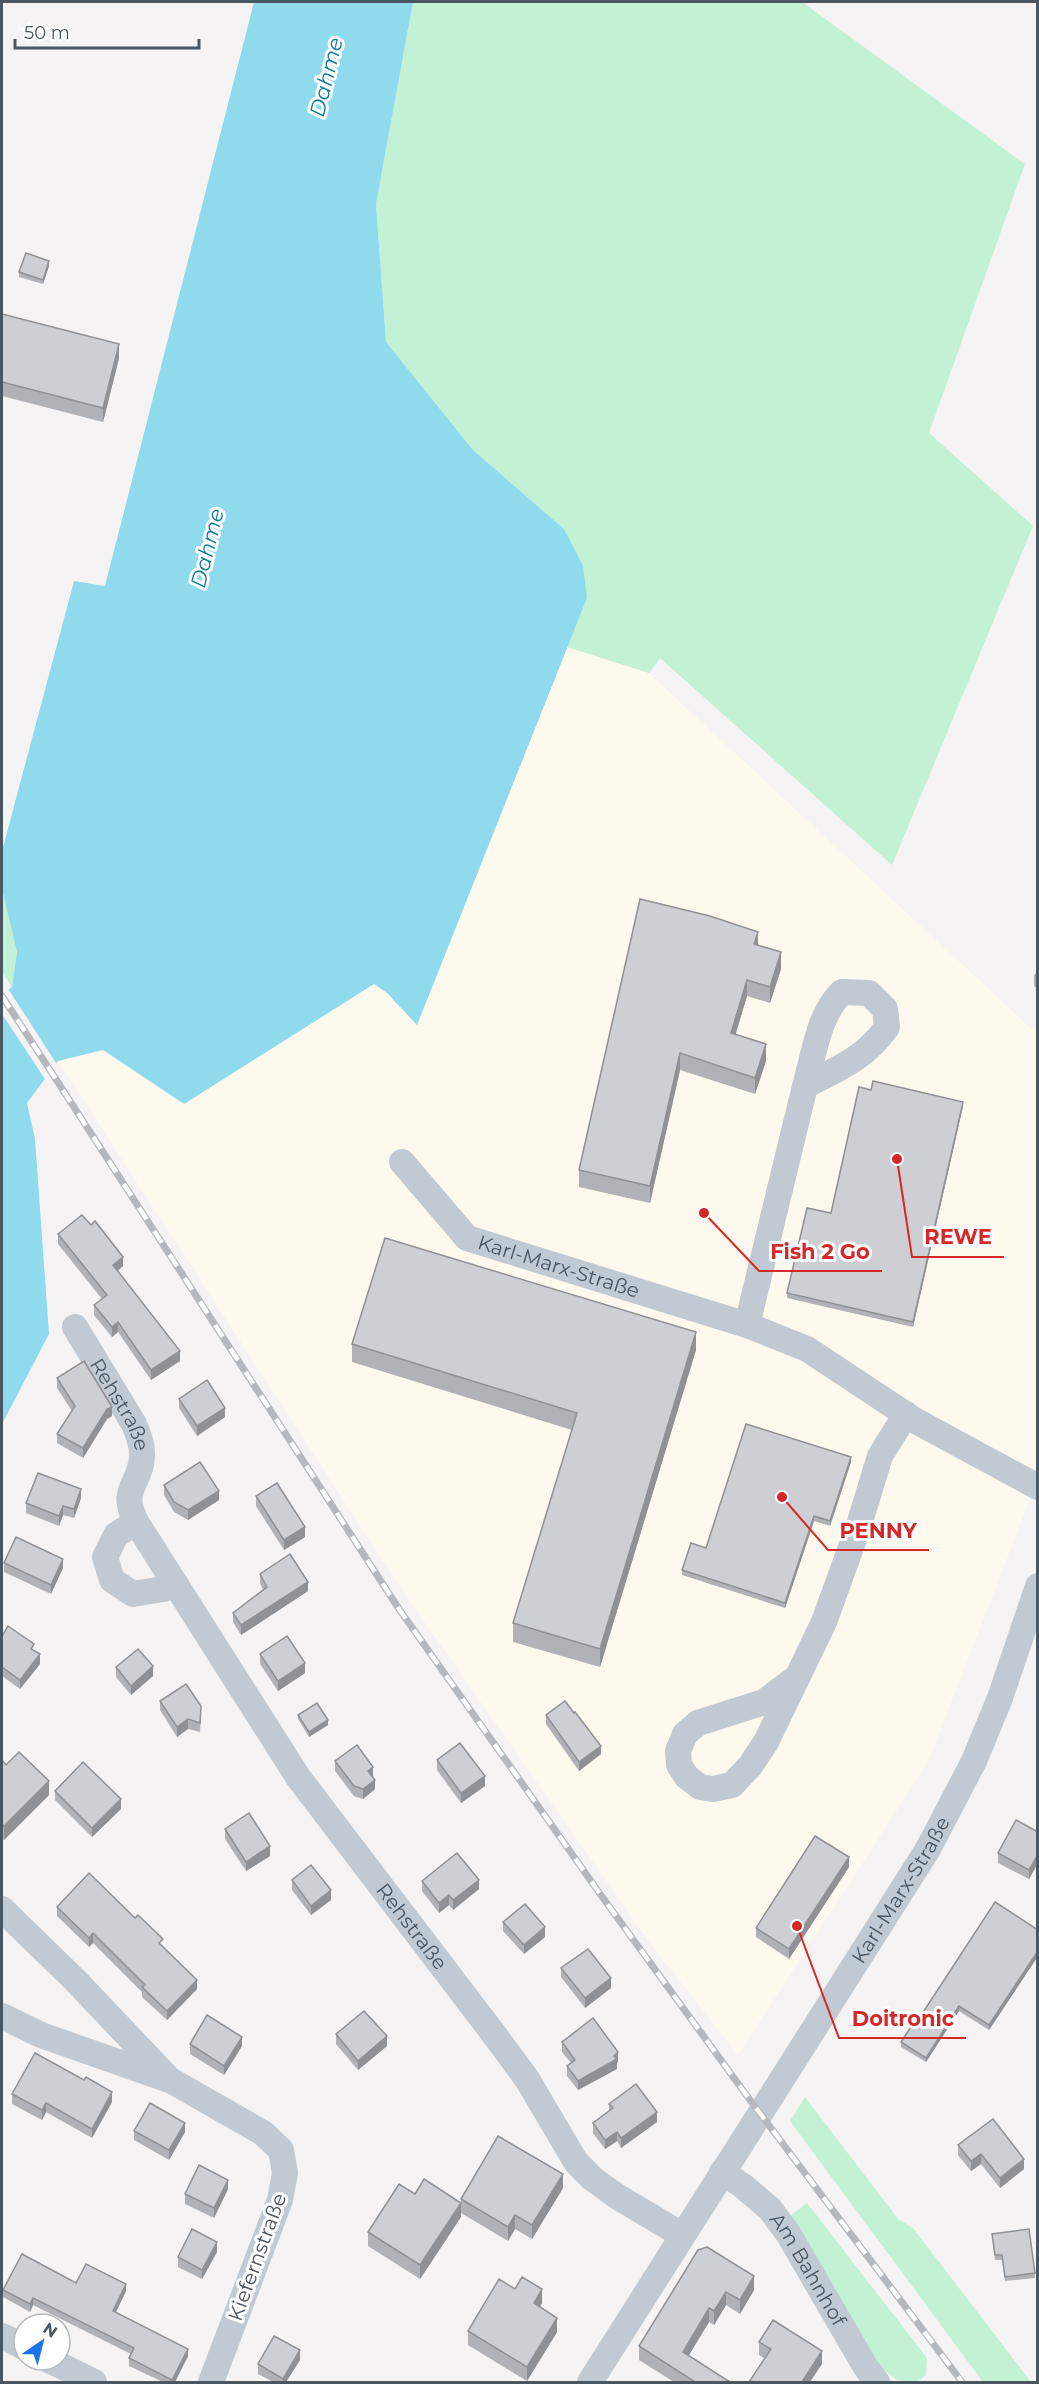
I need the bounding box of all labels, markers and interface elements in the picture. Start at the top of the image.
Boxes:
scale bar [15,12,200,50]
text: 50 m [24,22,70,44]
water label: Dahme [304,35,348,119]
water label: Dahme [185,506,229,590]
callout: REWE [912,1218,1004,1257]
text: REWE [924,1224,992,1249]
street label: Karl-Marx-Straße [475,1230,642,1303]
callout: Fish 2 Go [759,1232,882,1271]
text: Fish 2 Go [770,1239,870,1264]
street label: Rehstraße [85,1354,154,1453]
callout: PENNY [828,1511,929,1550]
text: PENNY [839,1518,917,1543]
street label: Karl-Marx-Straße [847,1813,955,1968]
street label: Rehstraße [371,1878,452,1974]
callout: Doitronic [839,1999,966,2038]
text: Doitronic [852,2006,955,2031]
street label: Kiefernstraße [223,2190,291,2324]
street label: Am Bahnhof [765,2208,852,2331]
north arrow [12,2312,72,2372]
text: N [40,2319,61,2342]

